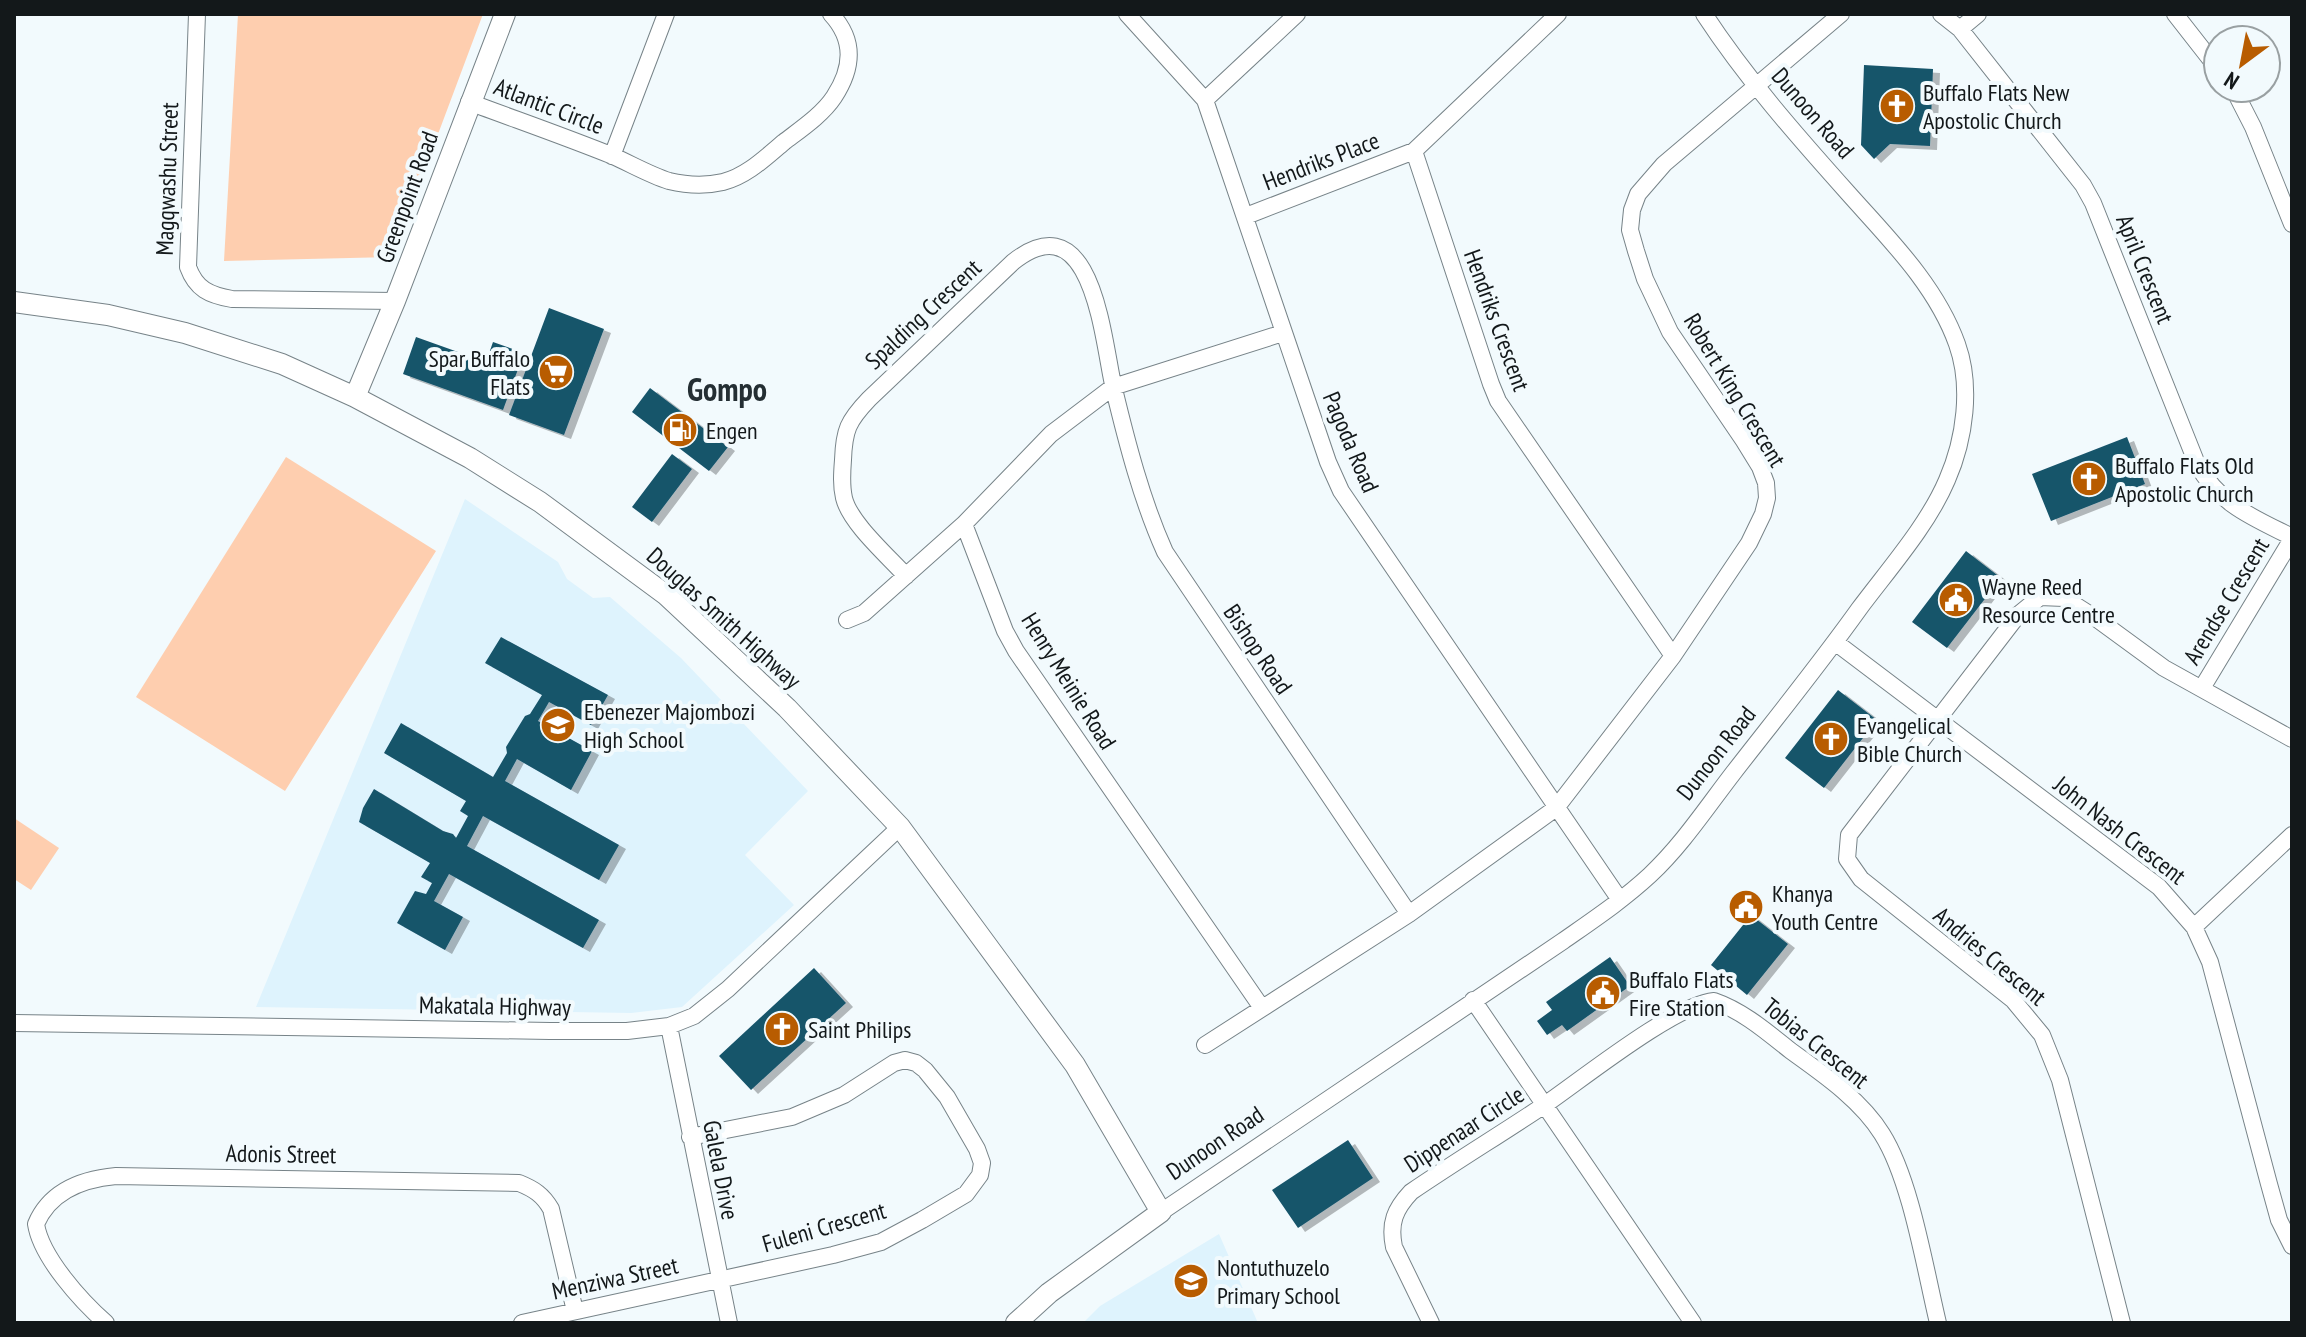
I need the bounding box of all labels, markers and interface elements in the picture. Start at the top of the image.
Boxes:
north arrow [2202,24,2282,104]
street label: Dunoon Road [1765,61,1861,165]
text: N [2219,66,2244,96]
street label: Atlantic Circle [490,71,608,141]
place label: Buffalo Flats New Apostolic Church [1923,77,2070,136]
church icon: Buffalo Flats New Apostolic Church [1878,87,1916,125]
street label: Magqwashu Street [149,101,185,256]
street label: Hendriks Place [1258,125,1384,197]
street label: Greenpoint Road [369,127,445,267]
street label: April Crescent [2109,210,2181,328]
street label: Hendriks Crescent [1457,245,1537,395]
street label: Spalding Crescent [858,252,988,376]
street label: Robert King Crescent [1677,308,1793,473]
place label: Spar Buffalo Flats [428,343,530,402]
supermarket icon: Spar Buffalo Flats [537,353,575,391]
district label: Gompo [687,368,767,410]
street label: Pagoda Road [1316,387,1386,497]
fuel station icon: Engen [661,411,699,449]
place label: Engen [706,415,758,446]
place label: Buffalo Flats Old Apostolic Church [2115,450,2254,509]
church icon: Buffalo Flats Old Apostolic Church [2070,460,2108,498]
street label: Arendse Crescent [2176,532,2276,670]
street label: Douglas Smith Highway [640,540,808,696]
place label: Wayne Reed Resource Centre [1982,571,2115,630]
public building icon: Wayne Reed Resource Centre [1937,581,1975,619]
street label: Bishop Road [1217,598,1299,700]
street label: Henry Meinie Road [1015,607,1123,755]
place label: Ebenezer Majombozi High School [584,696,755,755]
street label: Dunoon Road [1670,700,1762,806]
school or university icon: Ebenezer Majombozi High School [539,706,577,744]
place label: Evangelical Bible Church [1857,710,1962,769]
church icon: Evangelical Bible Church [1812,720,1850,758]
street label: John Nash Crescent [2047,768,2193,891]
place label: Khanya Youth Centre [1772,878,1878,937]
public building icon: Khanya Youth Centre [1727,888,1765,926]
street label: Andries Crescent [1927,900,2053,1012]
place label: Buffalo Flats Fire Station [1629,964,1734,1023]
public building icon: Buffalo Flats Fire Station [1584,974,1622,1012]
street label: Makatala Highway [419,989,571,1023]
street label: Tobias Crescent [1757,991,1876,1095]
church icon: Saint Philips [763,1010,801,1048]
place label: Saint Philips [808,1014,911,1045]
street label: Dippenaar Circle [1398,1079,1530,1179]
street label: Dunoon Road [1160,1099,1270,1187]
street label: Galela Drive [696,1118,746,1222]
street label: Adonis Street [225,1138,337,1170]
street label: Fuleni Crescent [759,1194,890,1259]
street label: Menziwa Street [549,1249,681,1306]
place label: Nontuthuzelo Primary School [1217,1252,1340,1311]
school or university icon: Nontuthuzelo Primary School [1172,1262,1210,1300]

